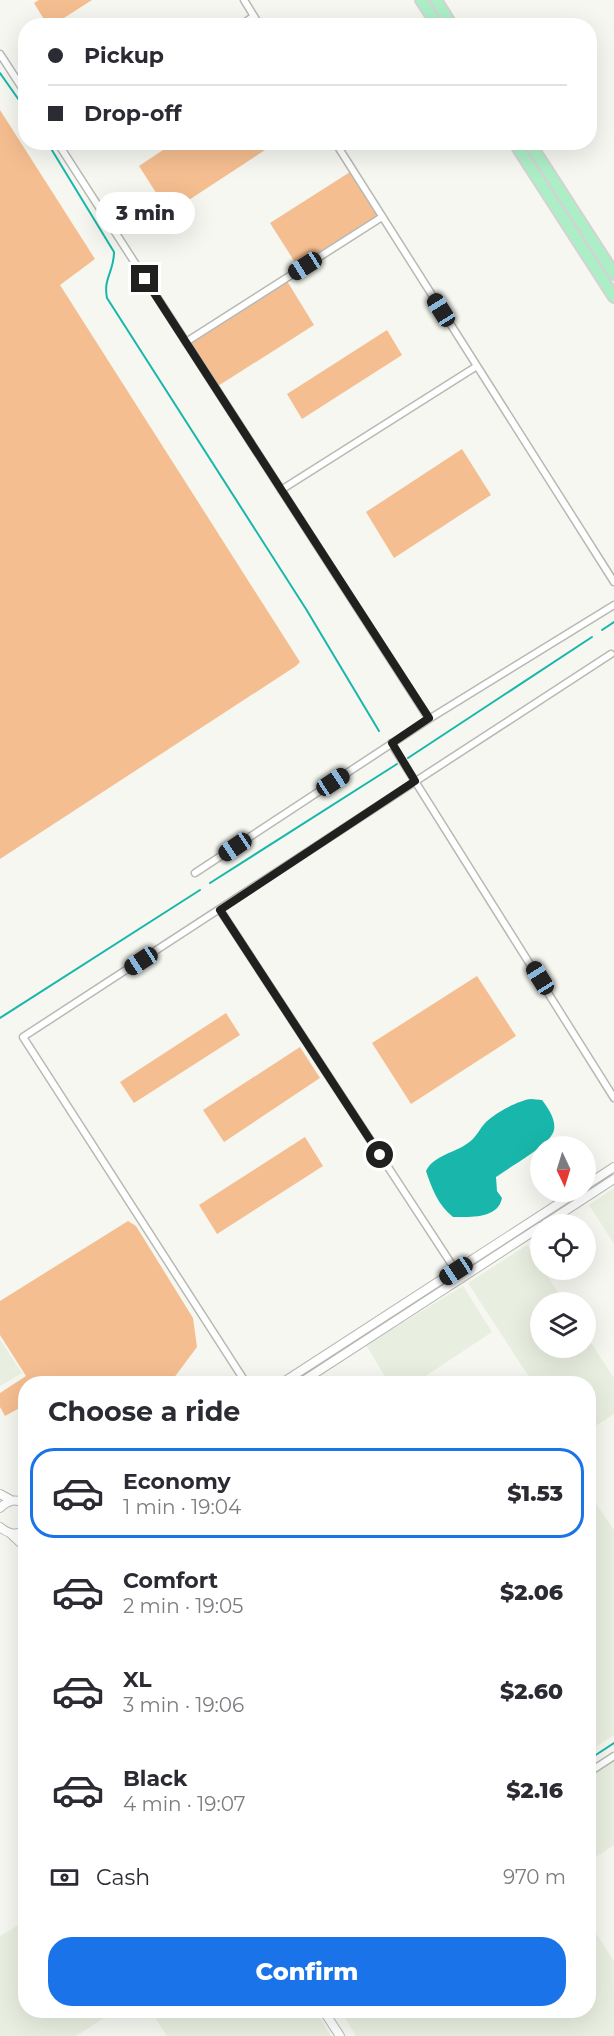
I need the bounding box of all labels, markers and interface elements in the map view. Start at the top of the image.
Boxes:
text: Pickup [84,42,164,69]
text: Drop-off [84,100,182,127]
callout: 3 min [96,192,195,234]
text: 3 min [116,201,175,225]
car [285,249,325,283]
route end [131,265,158,292]
car [424,290,458,330]
car [313,765,353,799]
car [215,829,255,865]
car [121,944,161,978]
car [523,958,557,998]
north arrow [530,1136,596,1202]
map controls [530,1136,596,1358]
route start [366,1141,393,1168]
button: locate [530,1214,596,1280]
car [436,1254,476,1288]
button: layers [530,1292,596,1358]
text: Choose a ride [48,1395,240,1428]
icon: car [51,1466,105,1520]
text: Economy [123,1468,231,1495]
text: $1.53 [507,1480,563,1507]
text: 1 min · 19:04 [123,1495,241,1519]
icon: car [51,1565,105,1619]
text: Comfort [123,1567,218,1594]
text: $2.06 [500,1579,563,1606]
text: 2 min · 19:05 [123,1594,243,1618]
icon: car [51,1664,105,1718]
text: XL [123,1666,152,1693]
text: $2.60 [500,1678,563,1705]
text: 3 min · 19:06 [123,1693,244,1717]
icon: car [51,1763,105,1817]
text: Black [123,1765,187,1792]
text: $2.16 [506,1777,563,1804]
text: 4 min · 19:07 [123,1792,246,1816]
icon: cash [48,1861,81,1894]
text: Cash [96,1864,150,1891]
text: 970 m [503,1865,566,1889]
button: Confirm [48,1937,566,2006]

